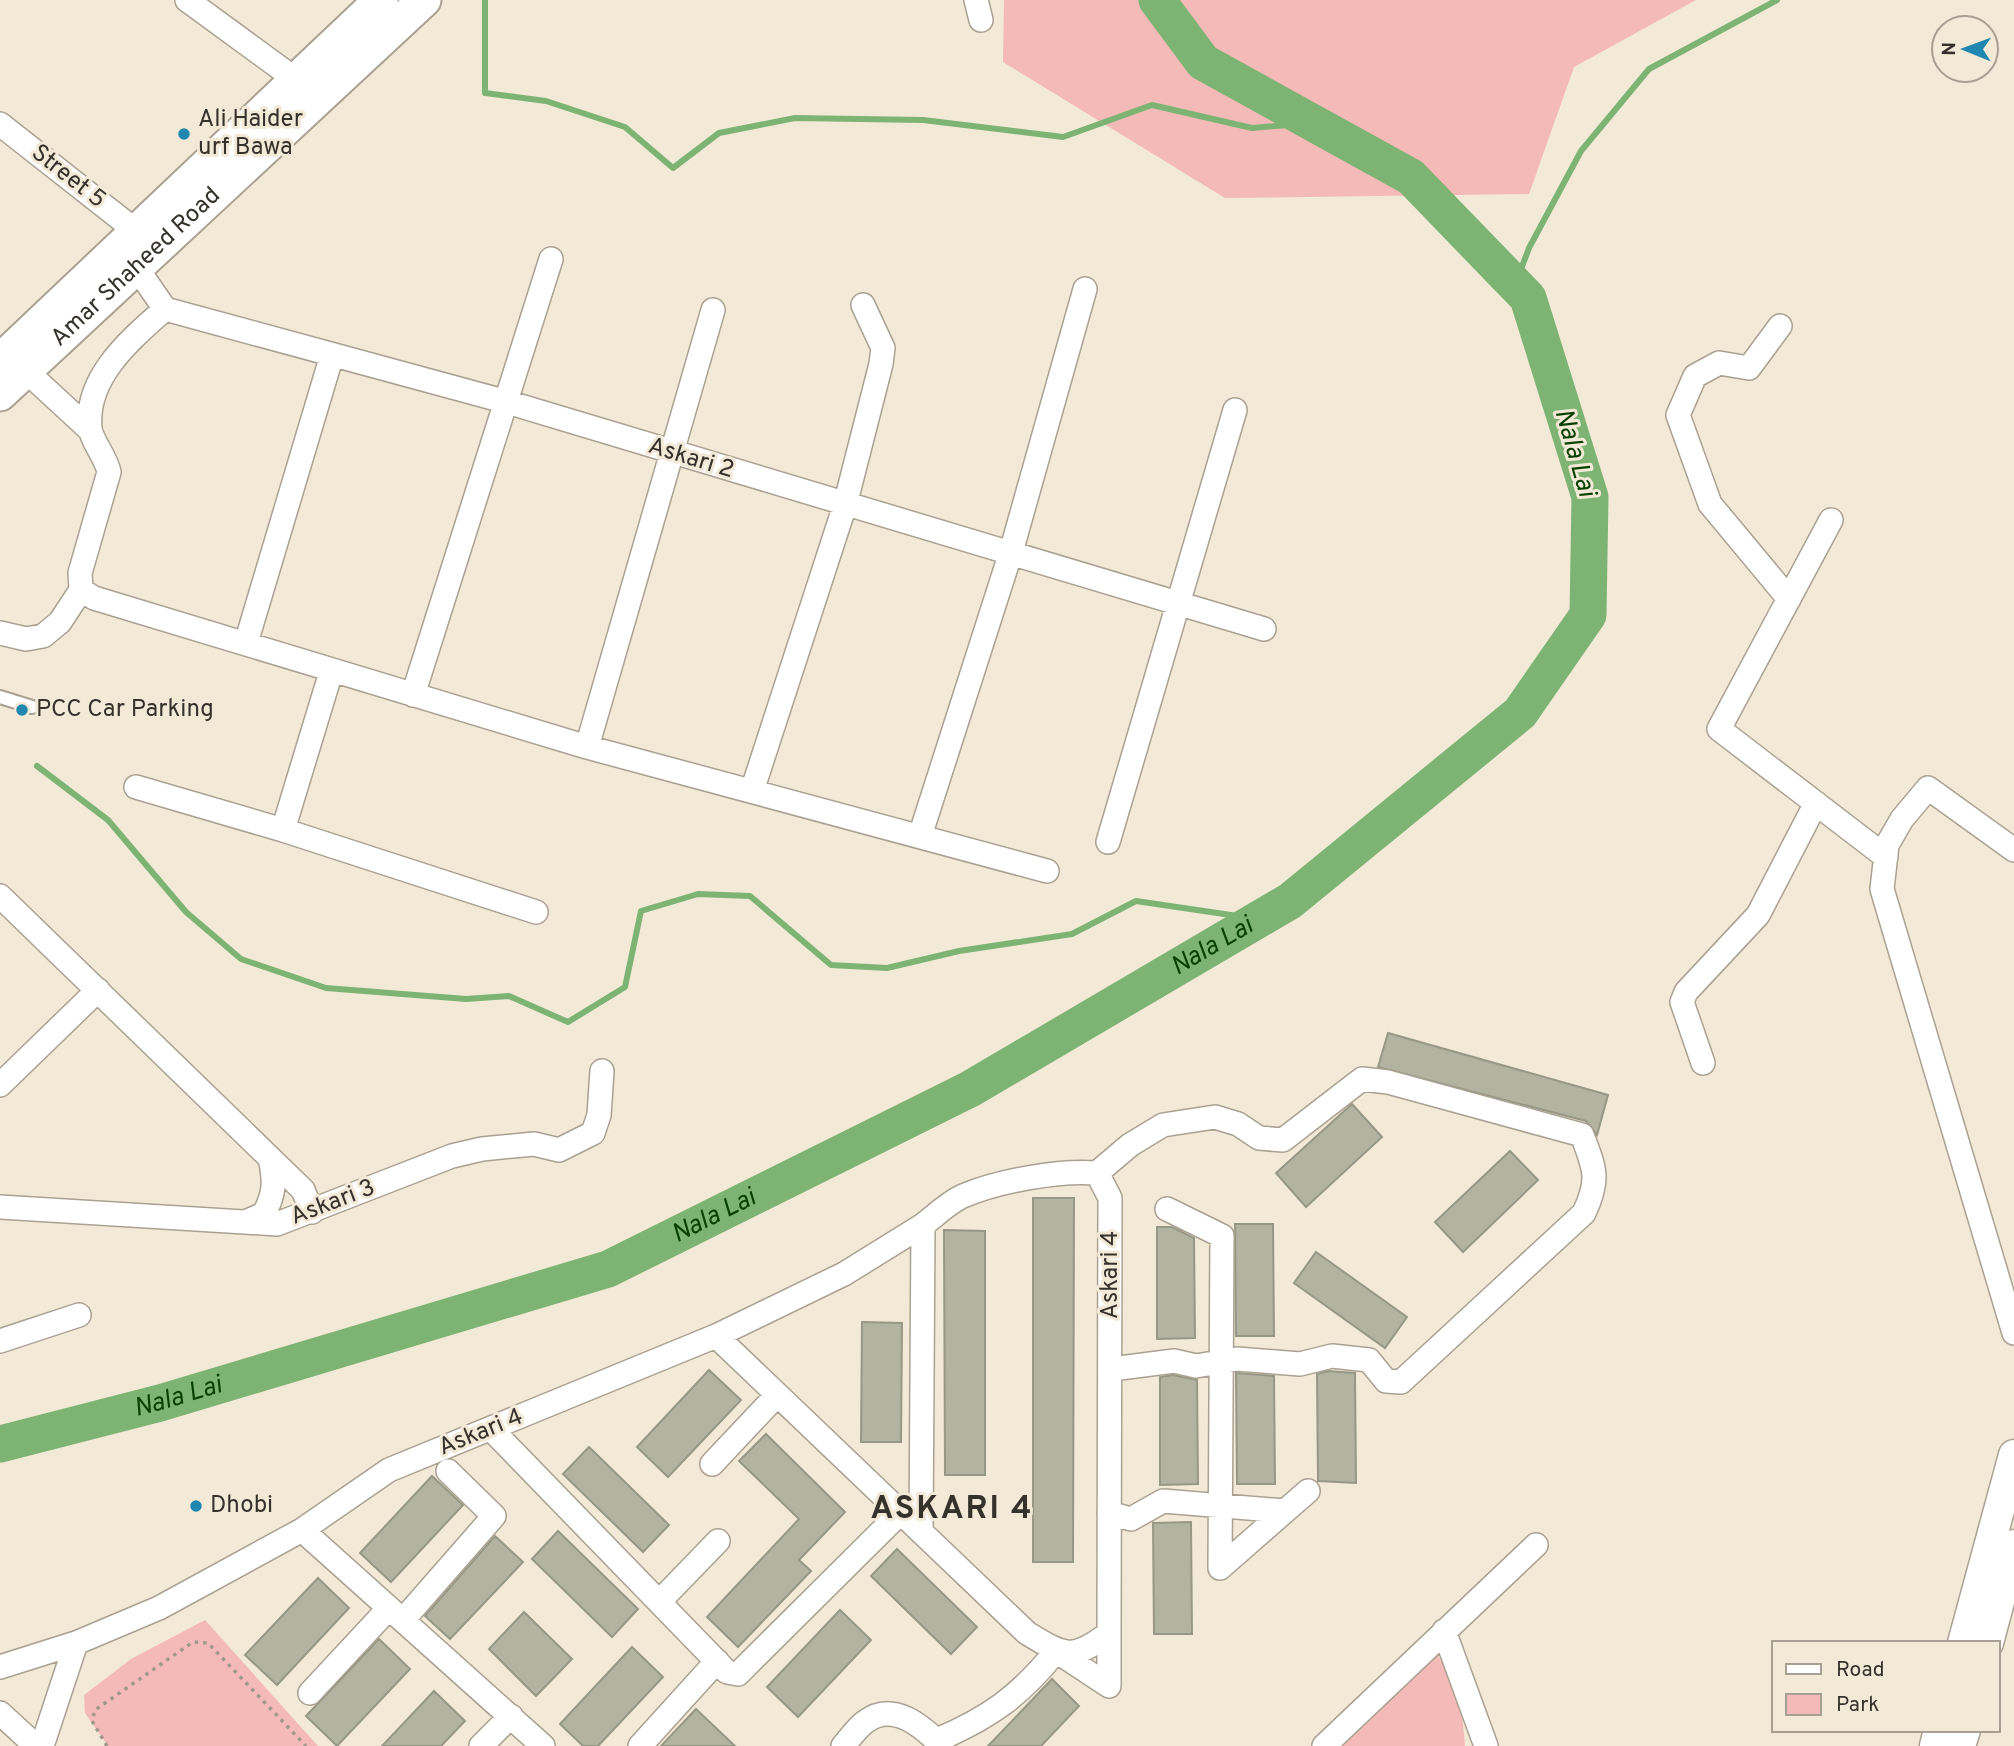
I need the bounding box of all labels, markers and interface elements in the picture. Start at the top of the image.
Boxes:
north arrow [1930,14,2000,84]
text: N [1938,42,1962,56]
place label: Ali Haider urf Bawa [198,105,303,163]
marker: Ali Haider urf Bawa [176,126,192,142]
street label: Street 5 [25,139,111,215]
street label: Amar Shaheed Road [45,181,227,353]
water label: Nala Lai [1546,405,1603,502]
street label: Askari 2 [644,432,738,486]
place label: PCC Car Parking [36,695,214,725]
marker: PCC Car Parking [14,702,30,718]
water label: Nala Lai [1165,909,1261,984]
street label: Askari 3 [287,1173,379,1233]
water label: Nala Lai [666,1181,763,1251]
street label: Askari 4 [1096,1231,1126,1319]
water label: Nala Lai [131,1368,227,1425]
street label: Askari 4 [434,1403,528,1463]
district label: ASKARI 4 [871,1490,1033,1530]
place label: Dhobi [210,1491,273,1521]
marker: Dhobi [188,1498,204,1514]
legend [1772,1641,2000,1732]
text: Road [1836,1657,1885,1684]
text: Park [1836,1692,1879,1719]

